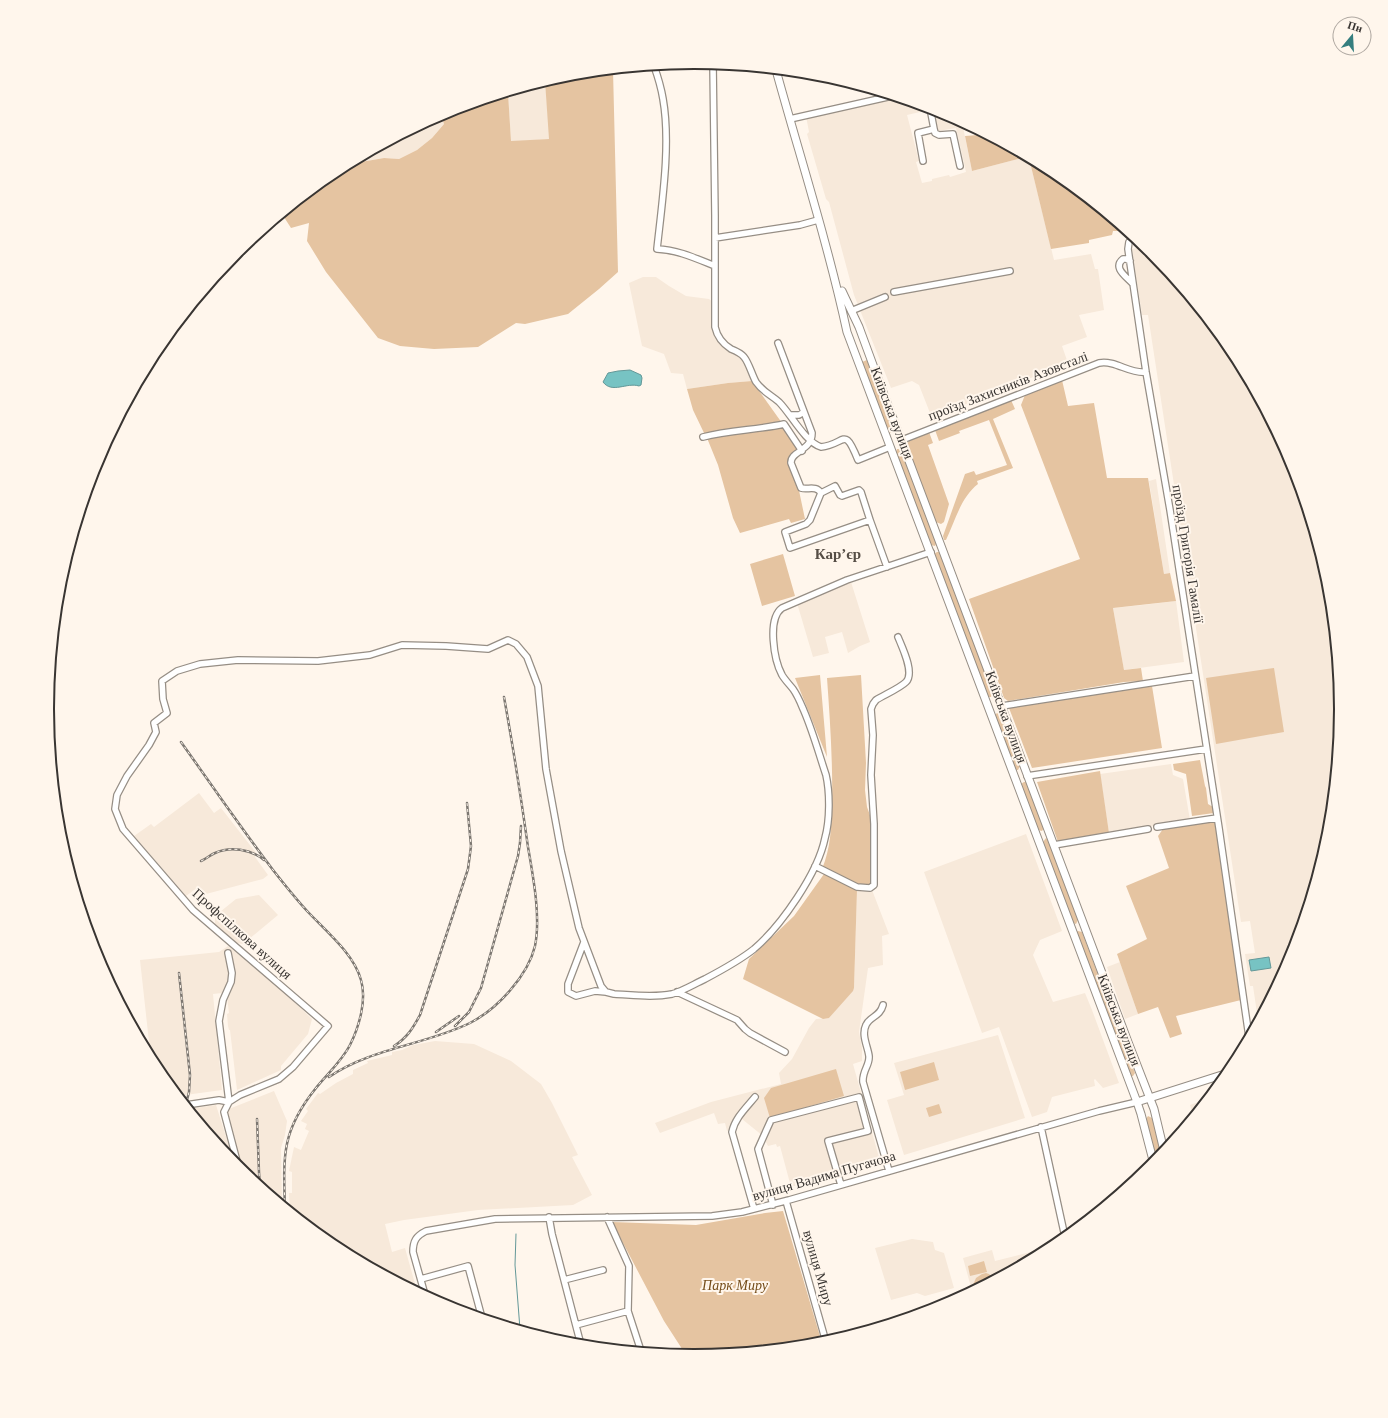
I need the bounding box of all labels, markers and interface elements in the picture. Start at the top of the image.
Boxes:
north arrow [1332,16,1372,56]
text: Пн [1346,18,1365,35]
street label: проїзд Захисників Азовсталі [926,349,1090,423]
street label: Київська вулиця [868,365,917,462]
street label: проїзд Григорія Гамалії [1170,484,1206,624]
district label: Кар’єр [815,546,861,562]
street label: Київська вулиця [982,669,1030,766]
street label: Профспілкова вулиця [189,886,295,983]
street label: Київська вулиця [1095,972,1144,1069]
street label: вулиця Вадима Пугачова [751,1148,898,1204]
street label: вулиця Миру [800,1228,836,1308]
park label: Парк Миру [701,1278,769,1293]

